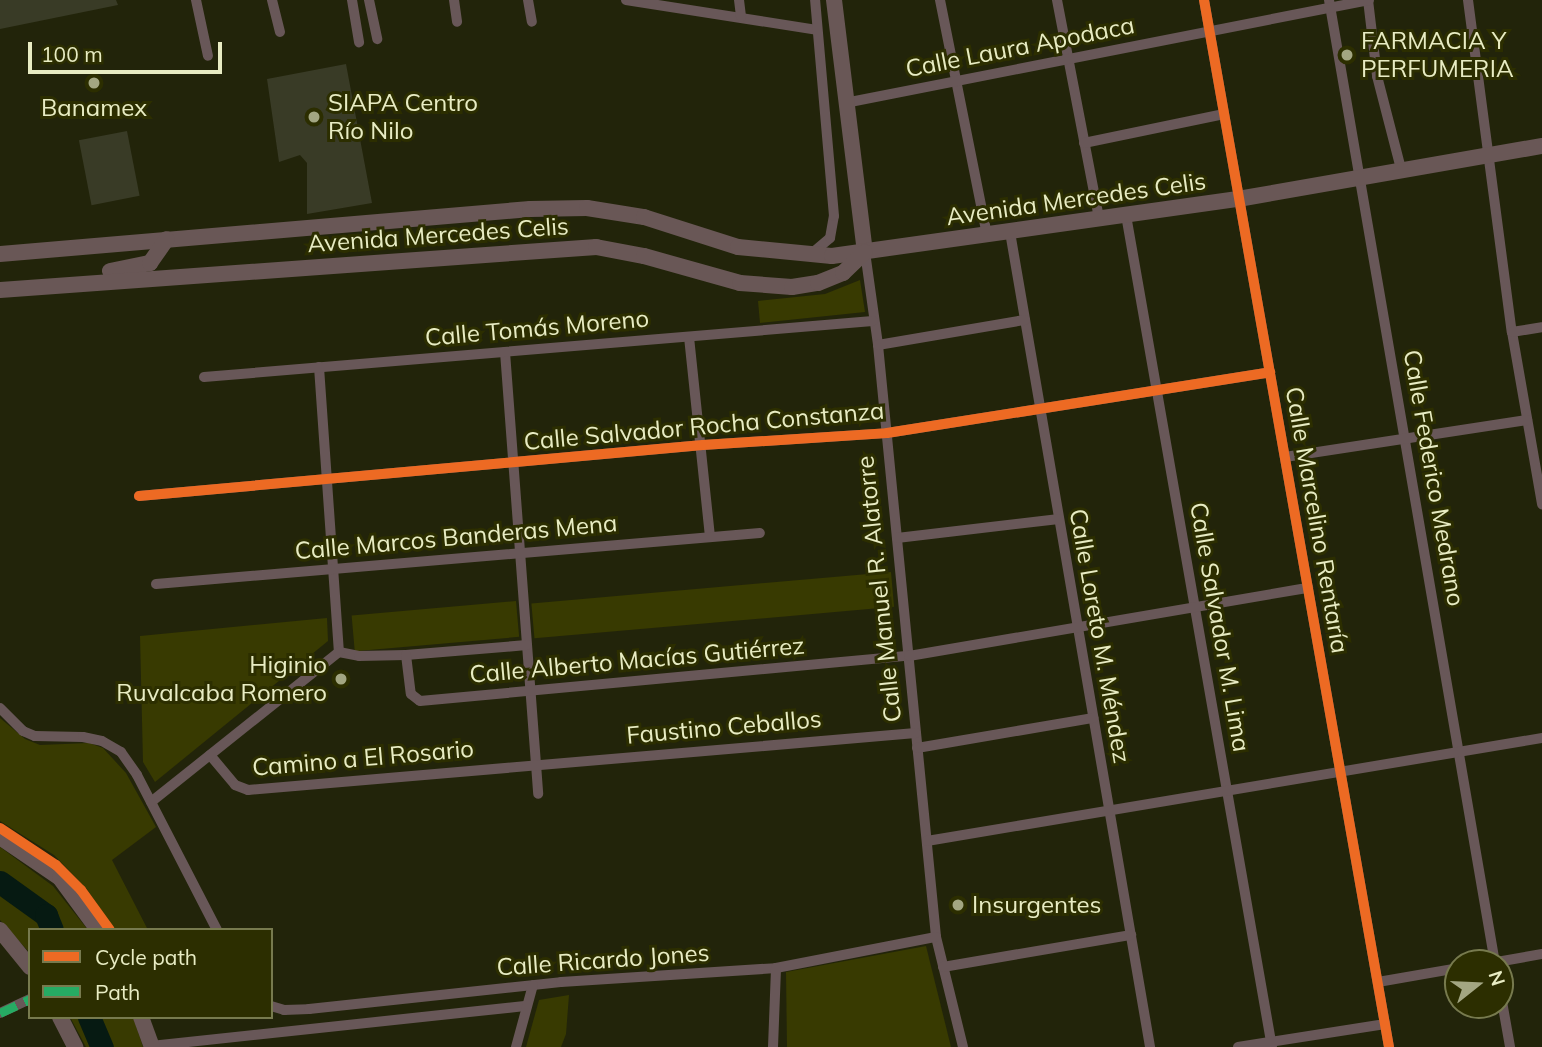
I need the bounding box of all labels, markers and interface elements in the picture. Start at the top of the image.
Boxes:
street label: Calle Laura Apodaca [903,11,1137,83]
place label: FARMACIA Y PERFUMERIA [1361,27,1514,83]
scale bar [32,28,226,72]
text: 100 m [41,41,103,67]
marker: FARMACIA Y PERFUMERIA [1339,47,1355,63]
marker: Banamex [86,75,102,91]
place label: SIAPA Centro Río Nilo [328,89,478,145]
place label: Banamex [41,94,147,122]
marker: SIAPA Centro Río Nilo [306,109,322,125]
street label: Avenida Mercedes Celis [944,167,1208,231]
street label: Avenida Mercedes Celis [306,211,570,259]
street label: Calle Tomás Moreno [424,304,650,352]
street label: Calle Federico Medrano [1397,348,1471,608]
street label: Calle Marcelino Rentaría [1279,385,1355,655]
street label: Calle Salvador Rocha Constanza [523,396,885,456]
street label: Calle Manuel R. Alatorre [851,454,907,724]
street label: Calle Salvador M. Lima [1184,500,1256,754]
street label: Calle Loreto M. Méndez [1063,507,1137,765]
street label: Calle Marcos Banderas Mena [293,509,619,565]
street label: Calle Alberto Macías Gutiérrez [468,631,806,689]
place label: Higinio Ruvalcaba Romero [116,651,327,707]
marker: Higinio Ruvalcaba Romero [333,671,349,687]
street label: Faustino Ceballos [625,704,823,750]
street label: Camino a El Rosario [251,734,475,782]
place label: Insurgentes [972,891,1101,919]
marker: Insurgentes [950,897,966,913]
legend [28,928,273,1019]
street label: Calle Ricardo Jones [496,938,710,982]
text: Cycle path [95,944,197,970]
north arrow [1444,949,1514,1019]
text: N [1483,968,1511,989]
text: Path [95,979,140,1005]

